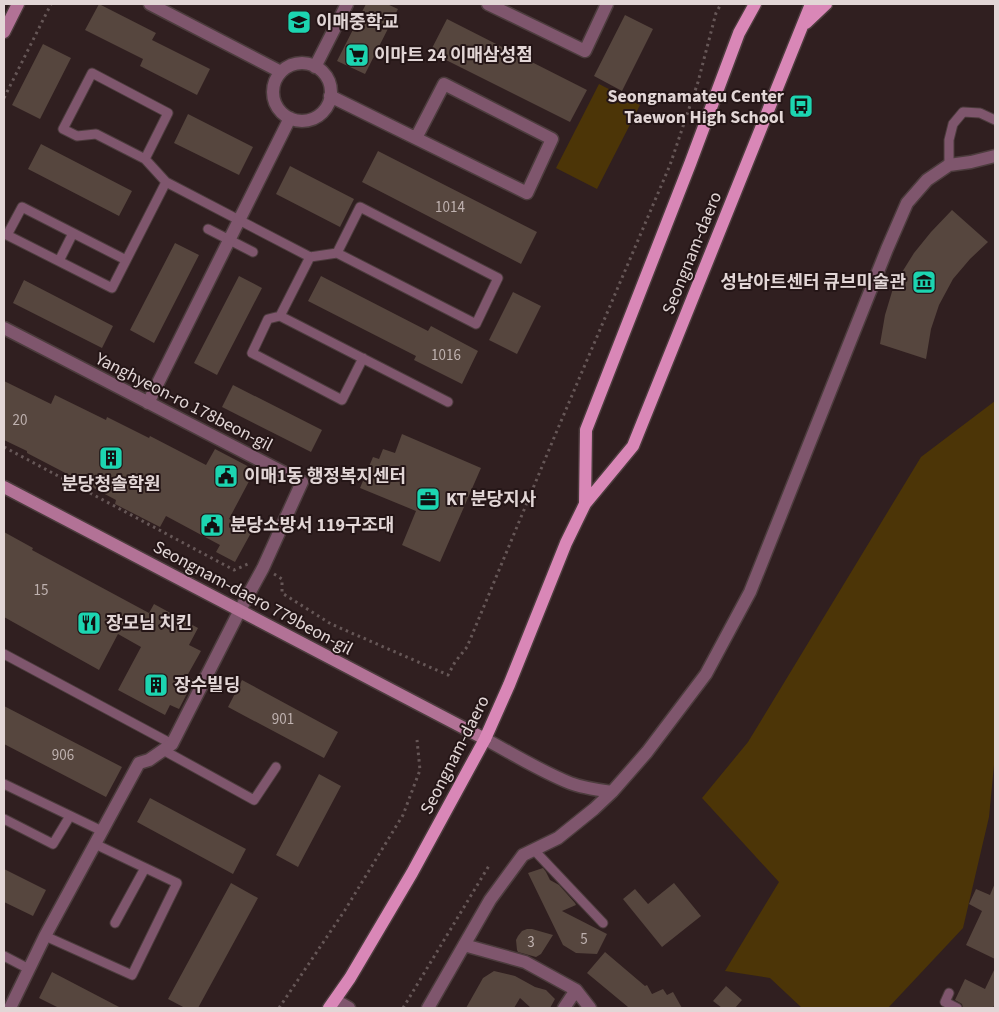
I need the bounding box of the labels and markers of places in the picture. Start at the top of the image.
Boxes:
school or university icon: 이매중학교 [286,9,312,35]
place label: 이매중학교 [316,10,399,35]
supermarket icon: 이마트 24 이매삼성점 [344,42,370,68]
place label: 이마트 24 이매삼성점 [374,43,533,68]
place label: Seongnamateu Center Taewon High School [608,84,785,130]
bus stop icon: Seongnamateu Center Taewon High School [788,93,814,119]
museum icon: 성남아트센터 큐브미술관 [911,269,937,295]
place label: 성남아트센터 큐브미술관 [720,270,906,295]
building icon: 분당청솔학원 [98,445,124,471]
public building icon: 이매1동 행정복지센터 [213,463,239,489]
place label: 이매1동 행정복지센터 [244,464,406,489]
place label: 분당청솔학원 [61,472,161,497]
office icon: KT 분당지사 [415,486,441,512]
place label: KT 분당지사 [446,487,537,512]
public building icon: 분당소방서 119구조대 [199,512,225,538]
place label: 분당소방서 119구조대 [230,513,395,538]
restaurant icon: 장모님 치킨 [76,610,102,636]
place label: 장모님 치킨 [106,611,192,636]
building icon: 장수빌딩 [143,672,169,698]
place label: 장수빌딩 [174,673,240,698]

